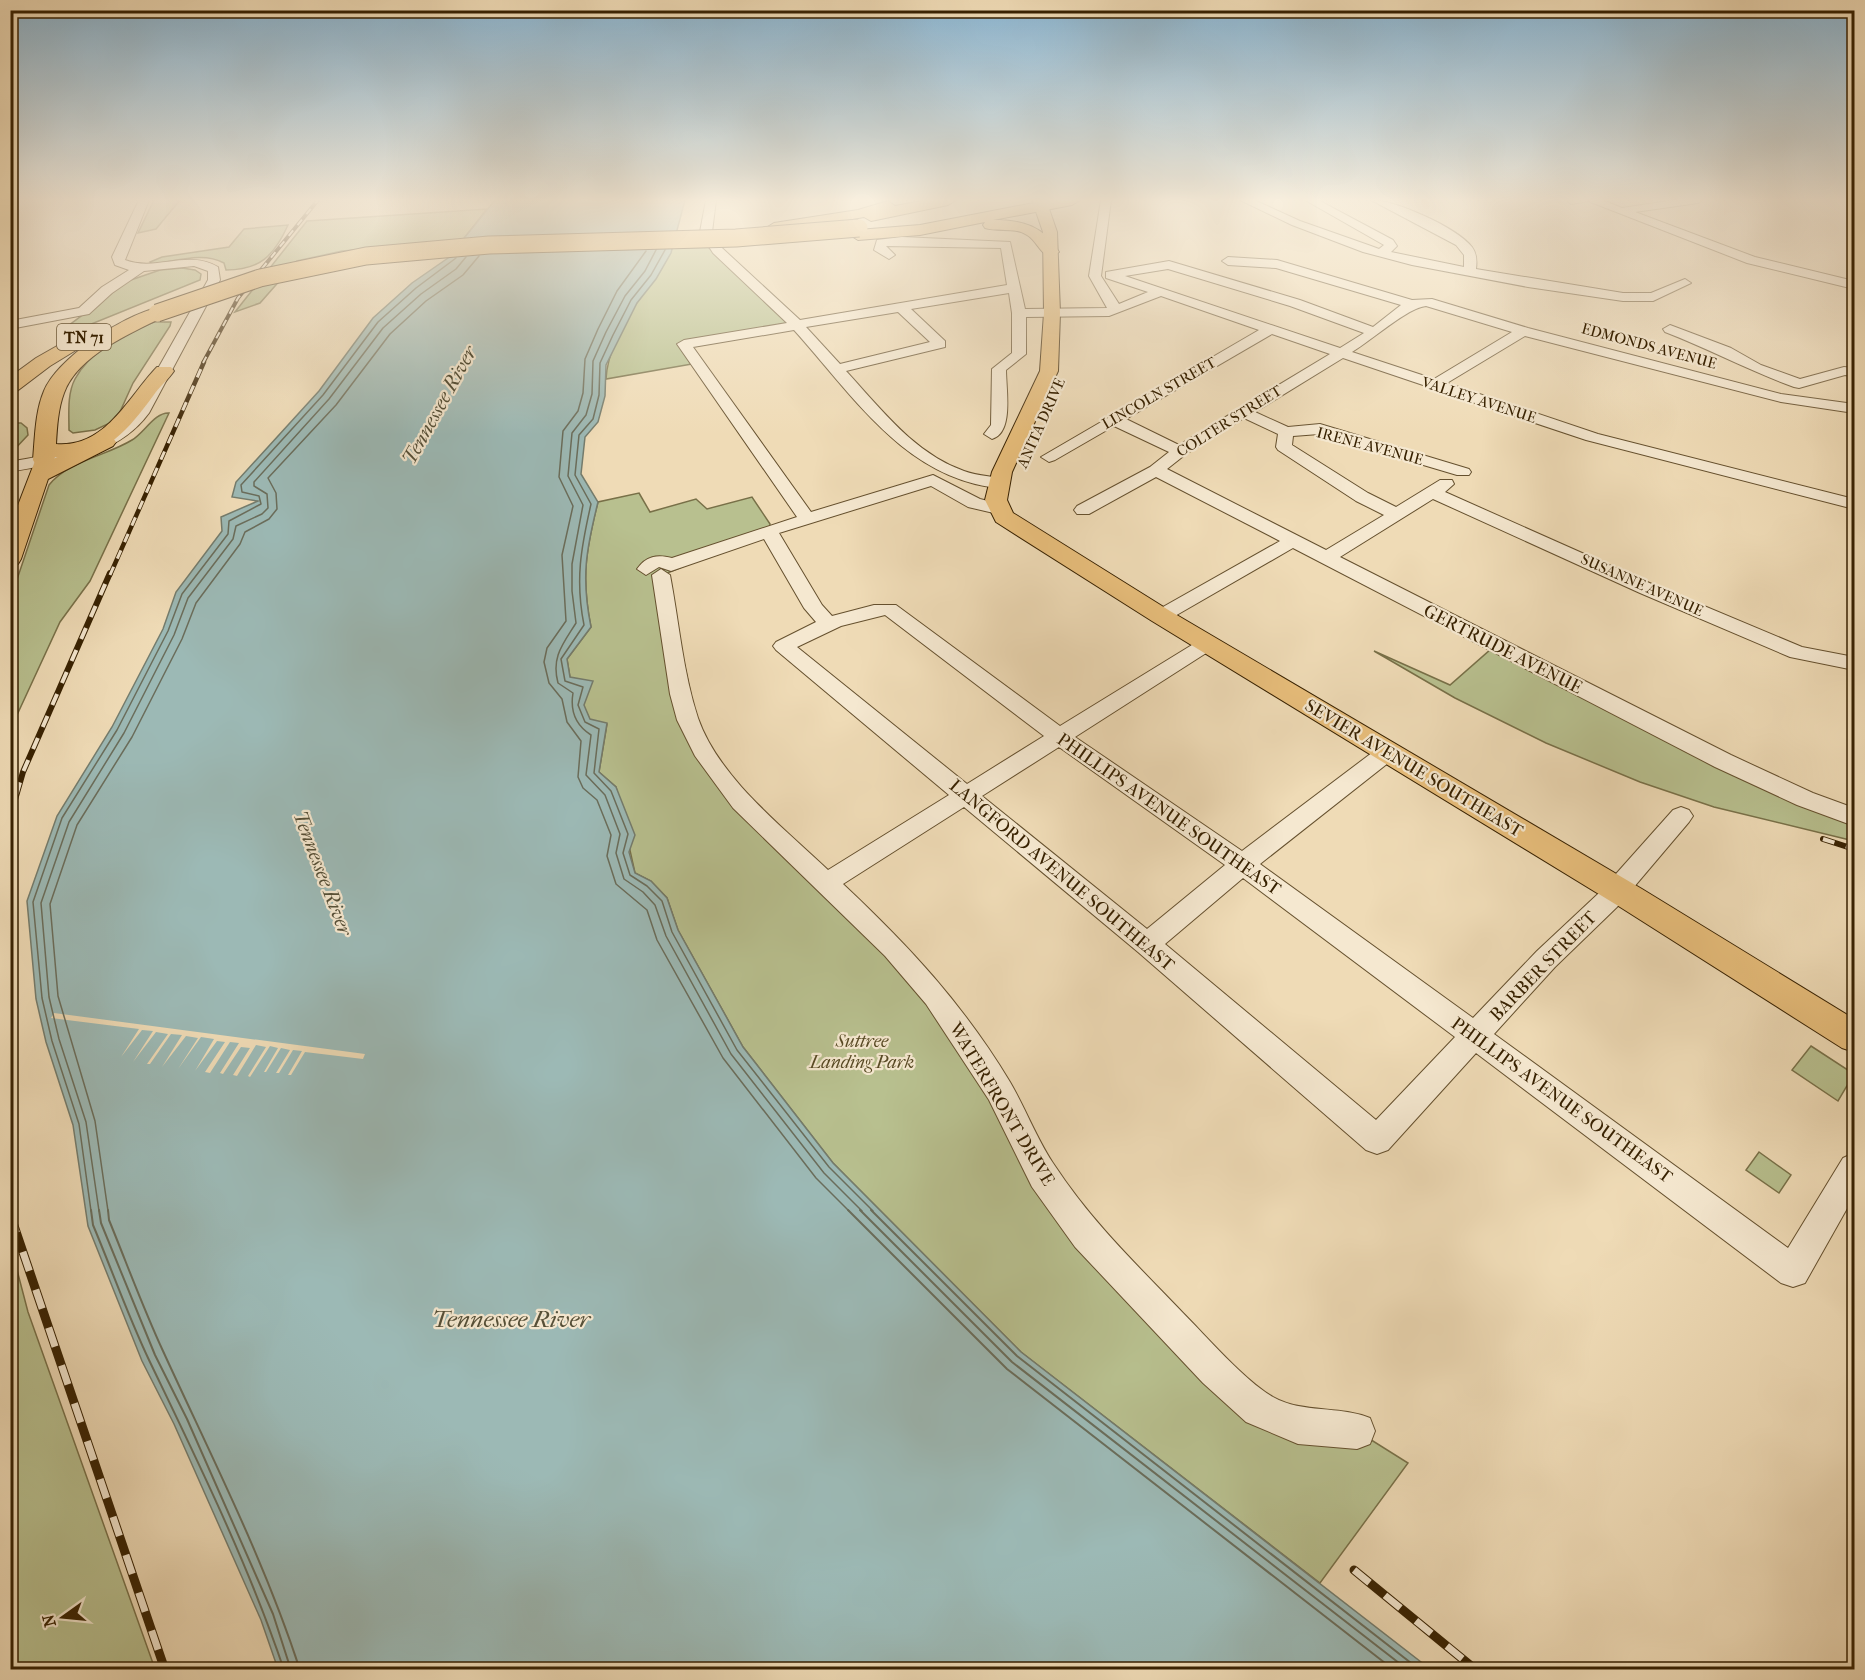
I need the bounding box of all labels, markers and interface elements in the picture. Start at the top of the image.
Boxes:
street label: EDMONDS AVENUE [1579,319,1719,373]
road number: TN 71 [57,324,111,350]
water label: Tennessee River [397,340,482,468]
street label: LINCOLN STREET [1099,353,1220,433]
street label: VALLEY AVENUE [1419,373,1538,427]
street label: ANITA DRIVE [1013,375,1069,472]
street label: COLTER STREET [1173,381,1286,461]
street label: IRENE AVENUE [1315,423,1425,469]
street label: SUSANNE AVENUE [1578,550,1706,620]
street label: GERTRUDE AVENUE [1420,600,1586,699]
street label: SEVIER AVENUE SOUTHEAST [1301,695,1527,842]
street label: PHILLIPS AVENUE SOUTHEAST [1053,729,1285,900]
street label: LANGFORD AVENUE SOUTHEAST [945,775,1179,976]
water label: Tennessee River [288,808,358,941]
street label: BARBER STREET [1486,906,1602,1026]
street label: PHILLIPS AVENUE SOUTHEAST [1447,1013,1677,1188]
street label: WATERFRONT DRIVE [944,1018,1059,1189]
park label: Suttree Landing Park [808,1031,914,1073]
water label: Tennessee River [432,1305,592,1333]
north arrow [33,1587,93,1647]
text: N [38,1612,60,1629]

